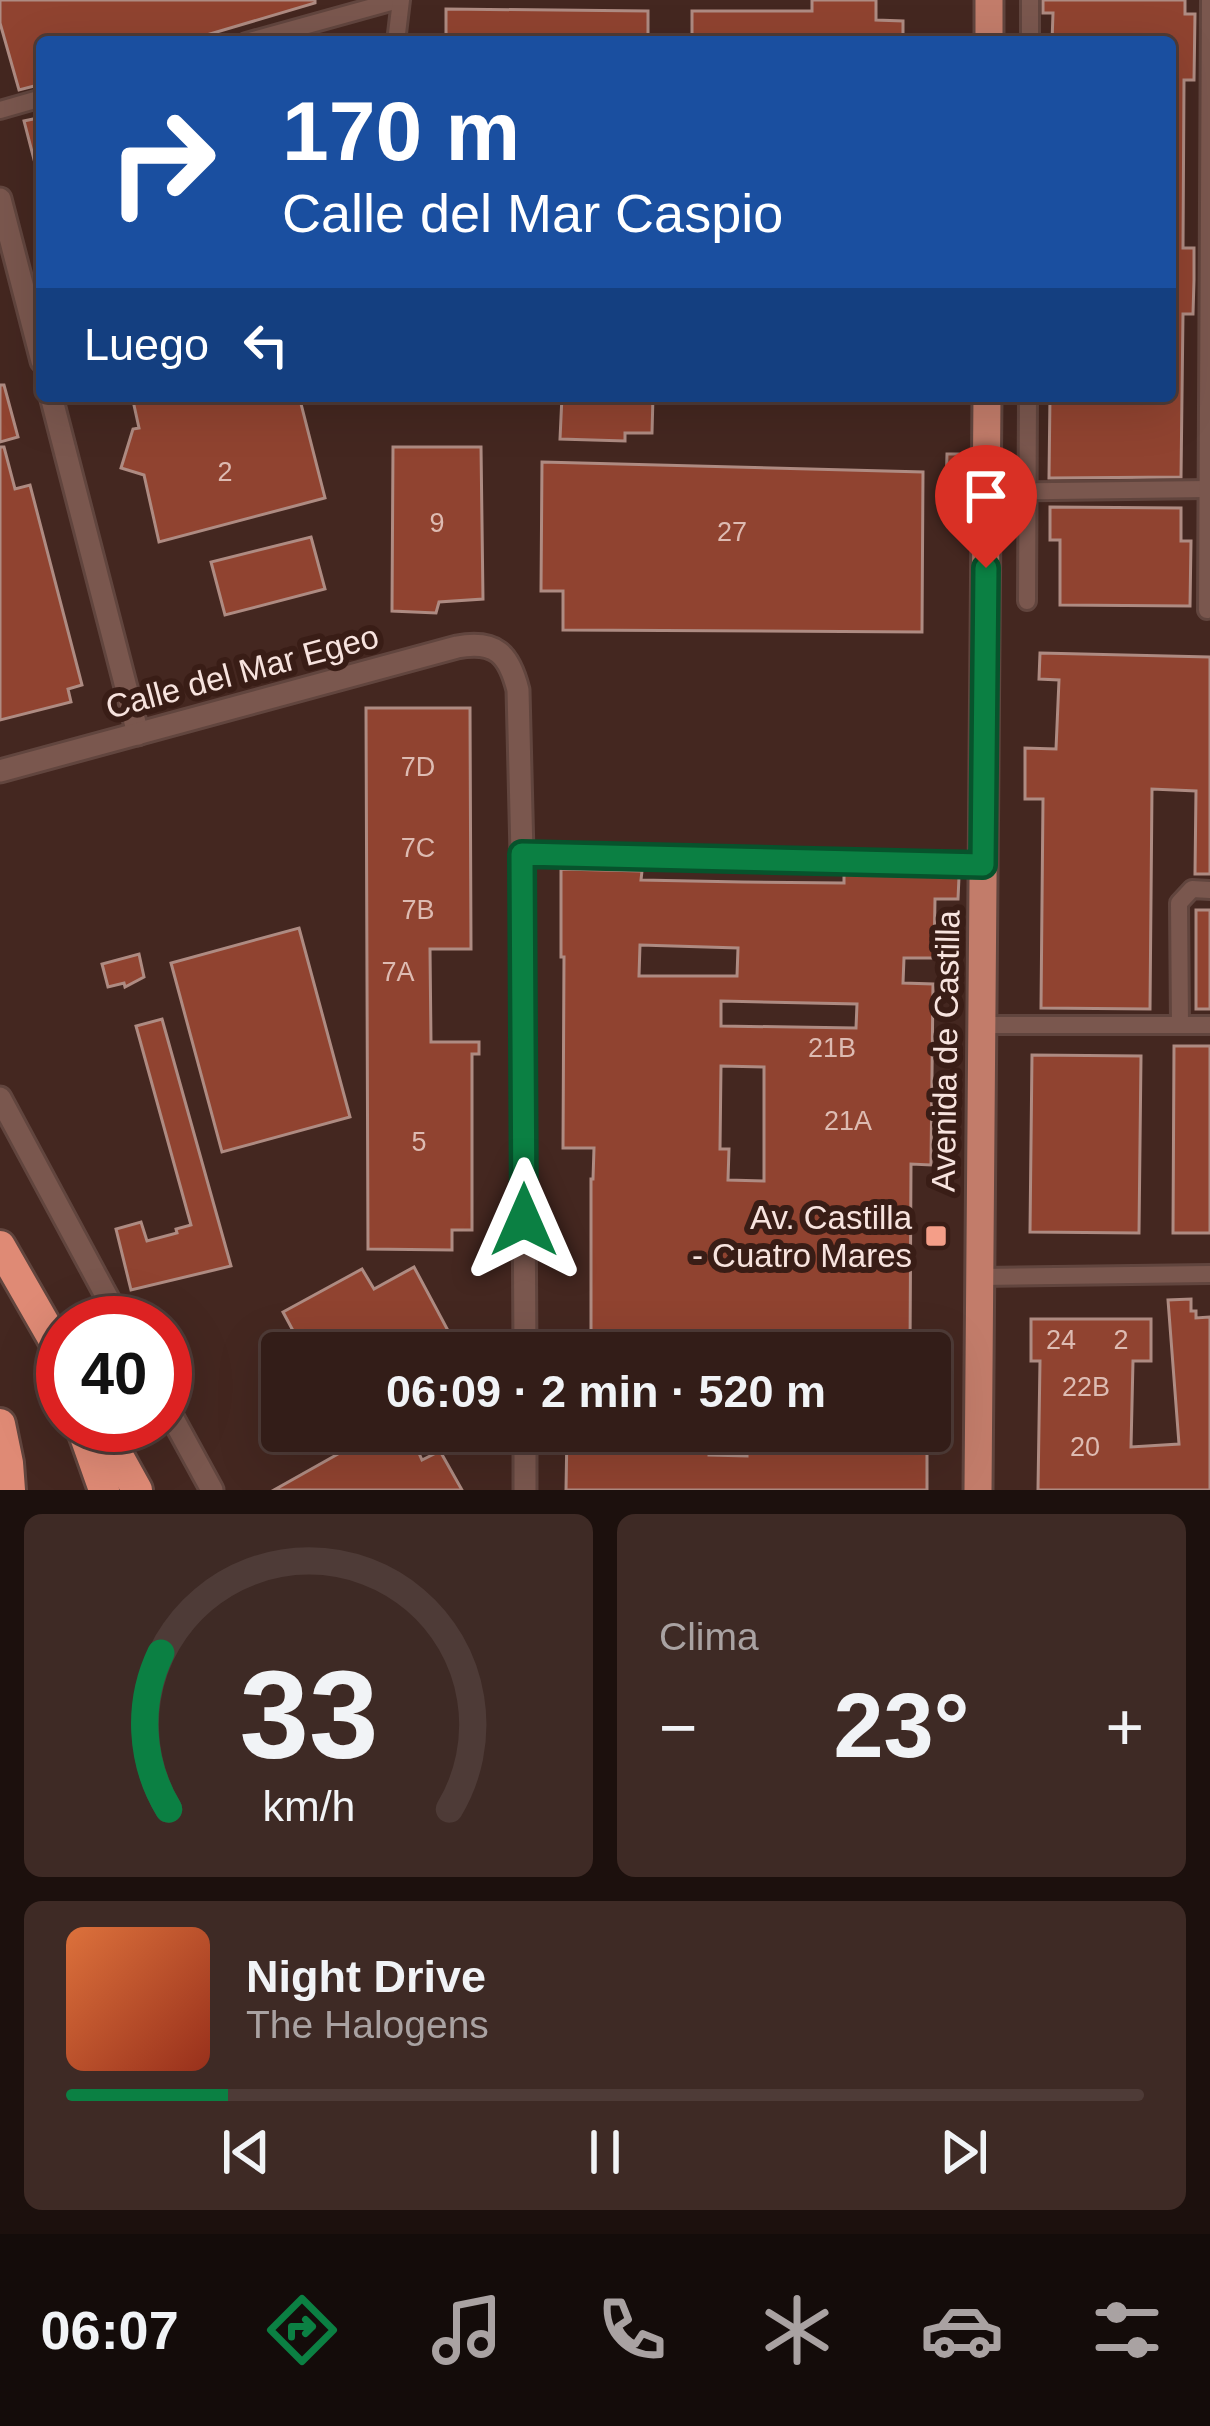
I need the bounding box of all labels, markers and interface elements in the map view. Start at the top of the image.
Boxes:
icon: right [84,84,240,240]
text: 170 m [282,84,520,178]
text: Calle del Mar Caspio [282,183,783,243]
icon: left [233,312,299,378]
text: Luego [84,319,209,370]
pin [935,445,1037,568]
house number: 2 [217,457,233,487]
icon: arrive [953,463,1019,529]
house number: 9 [429,508,445,538]
house number: 27 [717,517,747,547]
street label: Calle del Mar Egeo [102,617,382,726]
house number: 7D [401,752,435,782]
house number: 7C [401,833,435,863]
house number: 7B [401,895,435,925]
street label: Avenida de Castilla [925,909,966,1192]
house number: 7A [381,957,415,987]
house number: 21B [808,1033,856,1063]
house number: 21A [824,1106,872,1136]
house number: 5 [411,1127,427,1157]
position arrow [461,1157,587,1283]
place label: Av. Castilla - Cuatro Mares [692,1199,913,1274]
marker: Av. Castilla - Cuatro Mares [923,1223,949,1249]
speed limit sign: 40 [36,1296,192,1452]
house number: 24 [1046,1325,1076,1355]
house number: 2 [1113,1325,1129,1355]
text: 06:09 · 2 min · 520 m [386,1366,826,1417]
house number: 22B [1062,1372,1110,1402]
house number: 20 [1070,1432,1100,1462]
text: Clima [659,1615,759,1658]
text: 33 [239,1645,378,1784]
text: 23° [833,1676,970,1776]
text: − [659,1690,698,1764]
text: + [1105,1690,1144,1764]
text: km/h [262,1781,355,1829]
text: Night Drive [246,1951,486,2002]
text: The Halogens [246,2003,489,2046]
icon: previous [213,2119,279,2185]
icon: pause [572,2119,638,2185]
icon: next [931,2119,997,2185]
icon: directions [260,2288,344,2372]
icon: music [425,2288,509,2372]
icon: phone [590,2288,674,2372]
icon: climate [755,2288,839,2372]
icon: car [920,2288,1004,2372]
icon: filters [1085,2288,1169,2372]
text: 06:07 [41,2300,179,2360]

